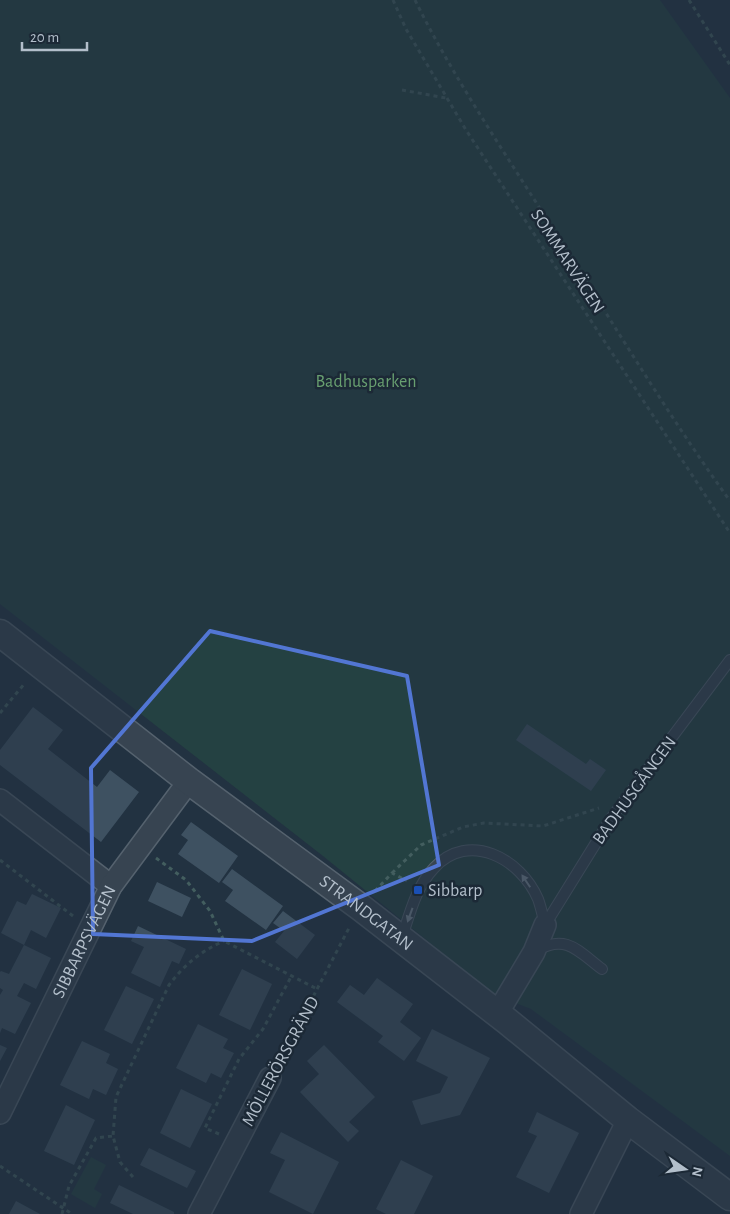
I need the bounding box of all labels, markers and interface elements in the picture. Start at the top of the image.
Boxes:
scale bar [22,20,88,52]
text: 20 m [30,30,59,45]
street label: SOMMARVÄGEN [527,205,609,317]
park label: Badhusparken [315,373,417,391]
street label: BADHUSGÅNGEN [587,731,680,848]
street label: STRANDGATAN [316,872,416,955]
one-way arrow [521,874,531,888]
place label: Sibbarp [428,882,482,900]
street label: SIBBARPSVÄGEN [50,883,120,1001]
marker: Sibbarp [412,884,424,896]
one-way arrow [406,908,414,923]
street label: MÖLLERÖRSGRÄND [237,993,323,1129]
north arrow [660,1144,710,1194]
text: N [689,1165,705,1178]

